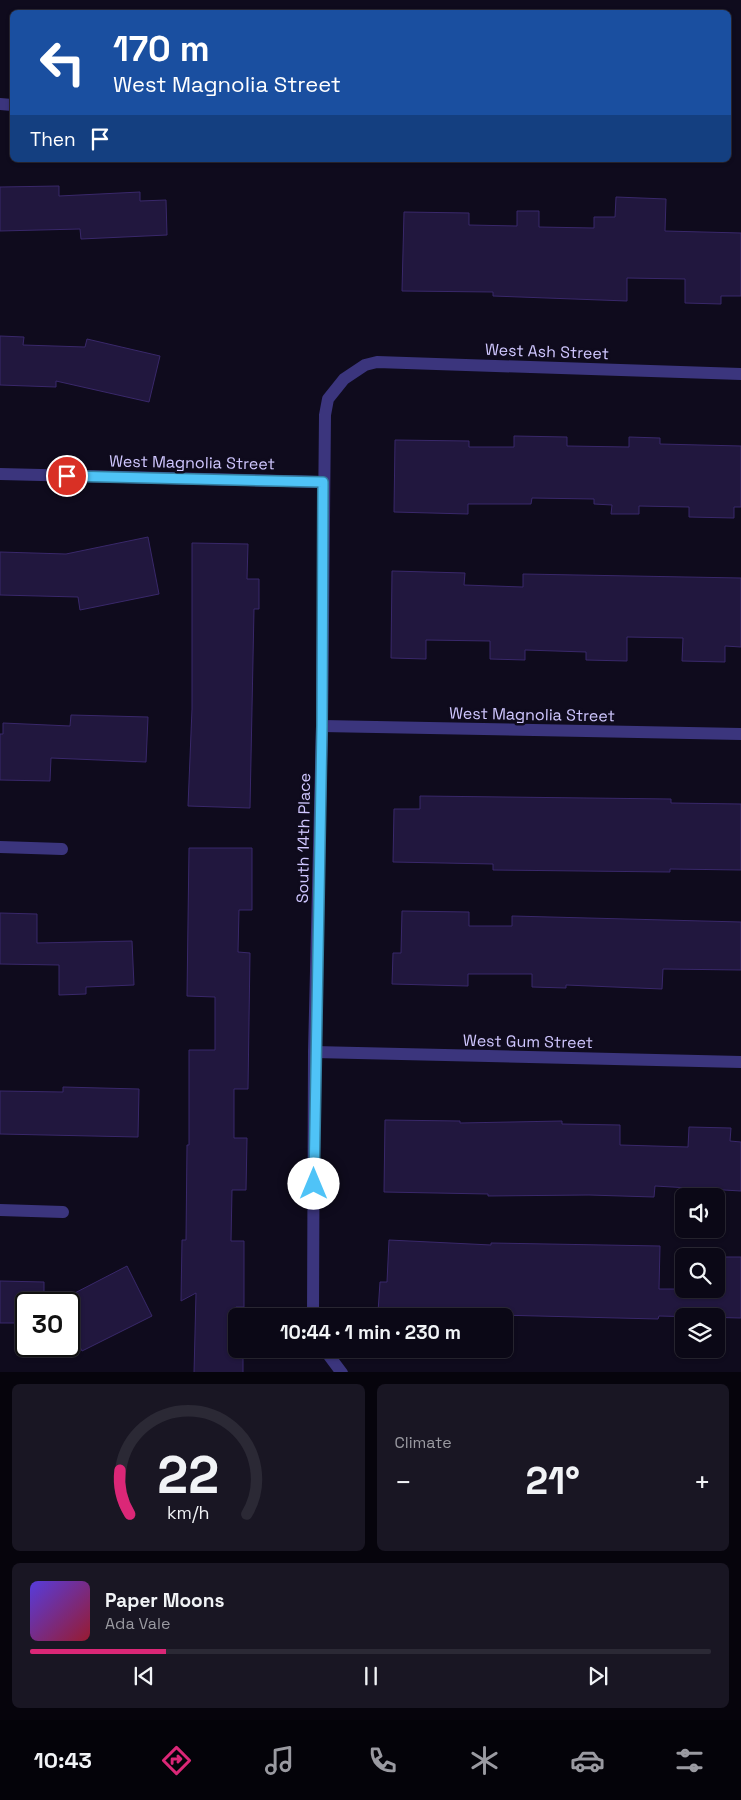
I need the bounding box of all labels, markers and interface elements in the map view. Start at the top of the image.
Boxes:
text: 170 m [113,27,210,71]
icon: left [30,30,95,95]
text: West Magnolia Street [113,70,341,98]
icon: arrive [86,125,114,153]
text: Then [30,127,76,152]
street label: West Ash Street [485,339,609,364]
street label: West Magnolia Street [109,451,275,474]
pin [46,455,88,497]
icon: arrive [53,462,81,490]
street label: West Magnolia Street [449,703,615,726]
street label: South 14th Place [292,773,315,903]
street label: West Gum Street [463,1030,593,1053]
position arrow [287,1157,339,1209]
map controls [675,1188,725,1358]
button: sound [675,1188,725,1238]
button: search [675,1248,725,1298]
speed limit sign: 30 [15,1292,80,1357]
button: layers [675,1308,725,1358]
text: 10:44 · 1 min · 230 m [280,1320,461,1345]
text: Climate [395,1432,452,1453]
text: 22 [157,1442,219,1508]
text: 21° [525,1457,580,1505]
text: − [395,1464,412,1500]
text: + [694,1464,711,1500]
text: km/h [167,1501,210,1524]
text: Paper Moons [105,1588,224,1613]
text: Ada Vale [105,1613,170,1634]
icon: previous [130,1662,158,1690]
icon: pause [357,1662,385,1690]
icon: next [584,1662,612,1690]
icon: directions [159,1743,194,1778]
icon: music [262,1743,297,1778]
icon: phone [365,1743,400,1778]
icon: climate [467,1743,502,1778]
icon: car [570,1743,605,1778]
icon: filters [672,1743,707,1778]
text: 10:43 [34,1746,92,1774]

